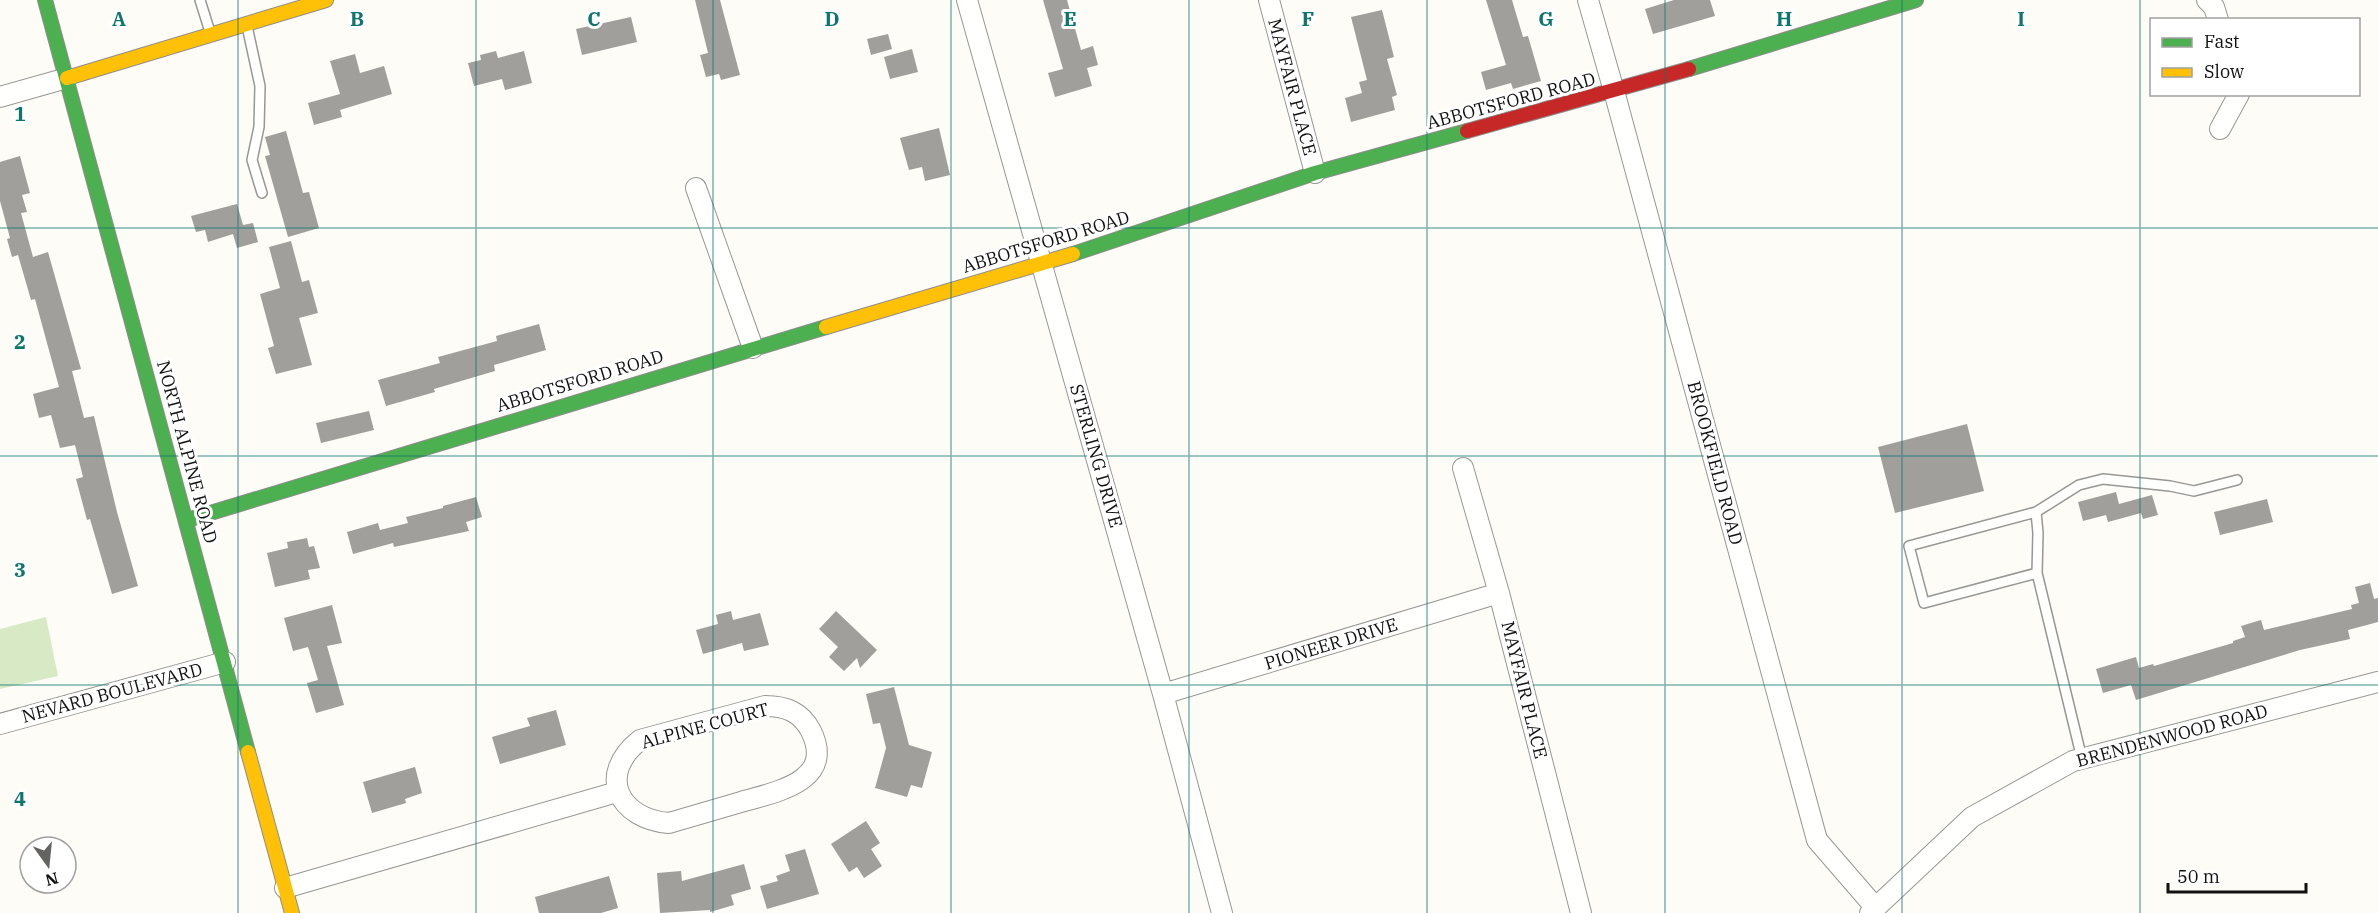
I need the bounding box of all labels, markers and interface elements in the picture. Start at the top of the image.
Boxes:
text: A [112,5,126,32]
text: B [350,5,364,32]
text: C [587,5,601,32]
text: D [824,5,840,32]
text: E [1063,5,1077,32]
text: G [1538,5,1554,32]
text: H [1776,5,1792,32]
text: I [2017,5,2025,32]
street label: MAYFAIR PLACE [1263,16,1321,158]
legend [2150,18,2360,96]
text: Fast [2204,30,2239,53]
text: Slow [2204,60,2244,83]
street label: ABBOTSFORD ROAD [1424,67,1598,134]
text: 1 [14,100,26,127]
street label: ABBOTSFORD ROAD [959,205,1132,278]
text: 2 [14,328,26,355]
street label: ABBOTSFORD ROAD [493,344,666,417]
street label: NORTH ALPINE ROAD [152,358,223,546]
street label: BROOKFIELD ROAD [1683,378,1748,547]
street label: STERLING DRIVE [1065,381,1128,530]
text: 3 [14,556,26,583]
street label: PIONEER DRIVE [1261,612,1400,675]
street label: MAYFAIR PLACE [1496,619,1553,761]
street label: NEVARD BOULEVARD [19,657,205,728]
street label: ALPINE COURT [639,697,771,754]
street label: BRENDENWOOD ROAD [2074,699,2270,772]
text: 4 [14,785,26,812]
north arrow [18,835,78,895]
scale bar [2168,856,2306,894]
text: 50 m [2177,865,2220,888]
text: N [43,868,61,891]

